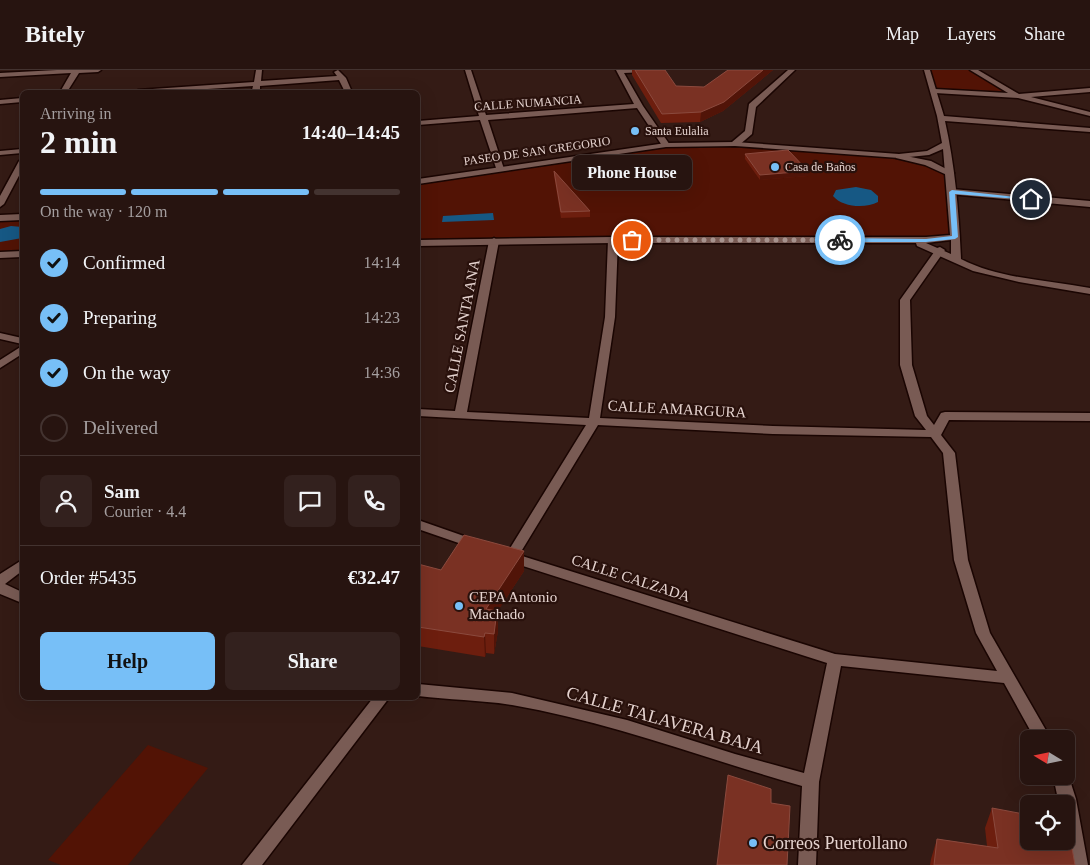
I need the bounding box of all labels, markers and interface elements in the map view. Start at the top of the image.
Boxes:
text: Bitely [25,21,85,47]
text: Map [886,24,919,44]
text: Layers [947,24,996,44]
text: Share [1024,24,1065,44]
street label: CALLE NUMANCIA [474,92,583,114]
text: Arriving in [40,105,112,122]
text: 14:40–14:45 [302,122,400,143]
text: 2 min [40,124,117,160]
place label: Santa Eulalia [645,124,709,138]
marker: Santa Eulalia [629,125,641,137]
street label: PASEO DE SAN GREGORIO [463,134,612,168]
callout: Phone House [572,155,692,190]
place label: Casa de Baños [785,160,856,174]
marker: Casa de Baños [769,161,781,173]
text: Phone House [587,164,677,181]
pin [1010,178,1052,220]
icon: home [1017,185,1045,213]
text: On the way · 120 m [40,203,168,220]
courier [815,215,865,265]
pin [611,219,653,261]
icon: bag [618,226,646,254]
icon: bike [826,226,854,254]
icon: check [40,249,68,277]
text: Confirmed [83,252,165,273]
text: 14:14 [364,254,400,271]
street label: CALLE SANTA ANA [441,258,483,394]
icon: check [40,304,68,332]
text: Preparing [83,307,157,328]
text: 14:23 [364,309,400,326]
icon: check [40,359,68,387]
text: On the way [83,362,171,383]
text: 14:36 [364,364,400,381]
street label: CALLE AMARGURA [607,397,747,421]
text: Delivered [83,417,158,438]
button: person [40,475,92,527]
button: chat [284,475,336,527]
button: phone [348,475,400,527]
text: Sam [104,481,140,502]
text: Courier · 4.4 [104,503,186,520]
street label: CALLE CALZADA [570,551,692,605]
text: Order #5435 [40,567,137,588]
text: €32.47 [348,567,400,588]
place label: CEPA Antonio Machado [469,589,557,622]
marker: CEPA Antonio Machado [453,600,465,612]
button: Help [40,632,215,690]
button: Share [225,632,400,690]
street label: CALLE TALAVERA BAJA [564,682,766,758]
north arrow [1020,730,1075,785]
map controls [1020,730,1075,850]
button: locate [1020,795,1075,850]
place label: Correos Puertollano [763,833,907,853]
marker: Correos Puertollano [747,837,759,849]

